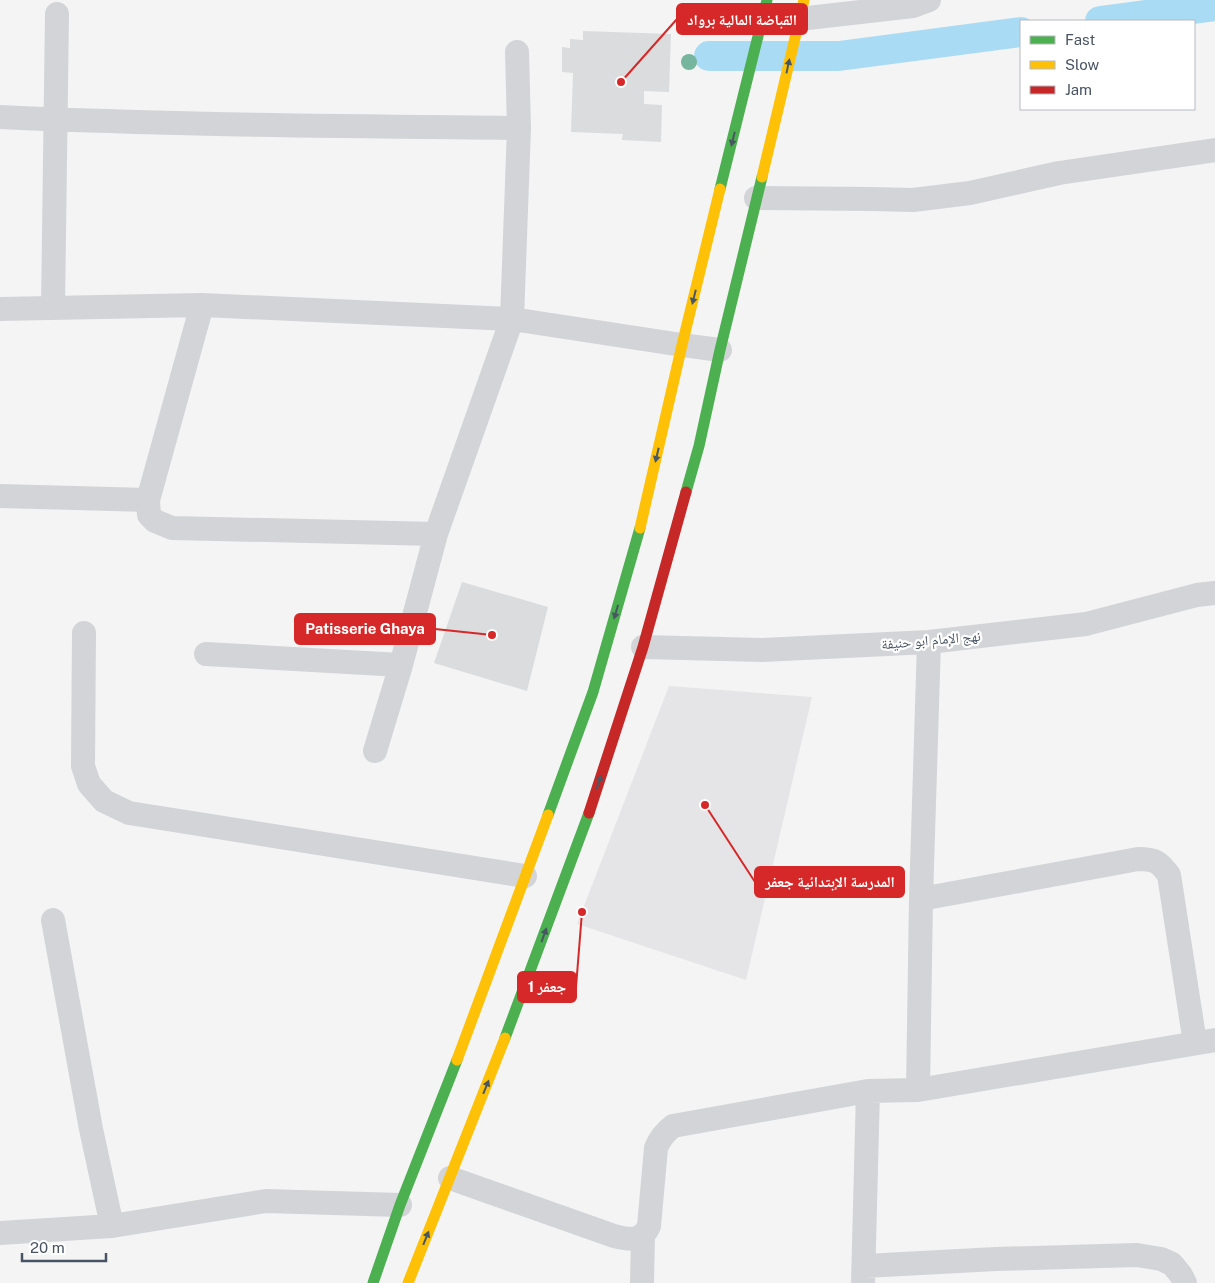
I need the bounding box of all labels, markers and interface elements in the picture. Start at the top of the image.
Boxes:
callout: القباضة المالية برواد [677,4,807,34]
text: القباضة المالية برواد [687,11,797,29]
legend [1020,20,1195,110]
text: Fast [1065,31,1095,48]
text: Slow [1065,56,1100,73]
one-way arrow [784,59,792,74]
text: Jam [1065,81,1092,98]
one-way arrow [729,132,737,147]
one-way arrow [690,289,698,304]
one-way arrow [653,448,661,463]
one-way arrow [612,605,620,620]
callout: Patisserie Ghaya [295,614,435,644]
text: Patisserie Ghaya [305,620,425,637]
street label: نهج الإمام ابو حنيفة [881,628,982,654]
one-way arrow [596,774,604,789]
callout: المدرسة الإبتدائية جعفر [755,867,904,897]
text: المدرسة الإبتدائية جعفر [764,873,895,891]
one-way arrow [540,927,548,942]
callout: جعفر 1 [518,972,576,1002]
text: جعفر 1 [528,978,566,995]
one-way arrow [483,1079,490,1094]
scale bar [22,1230,106,1262]
one-way arrow [422,1230,430,1245]
text: 20 m [30,1239,65,1256]

